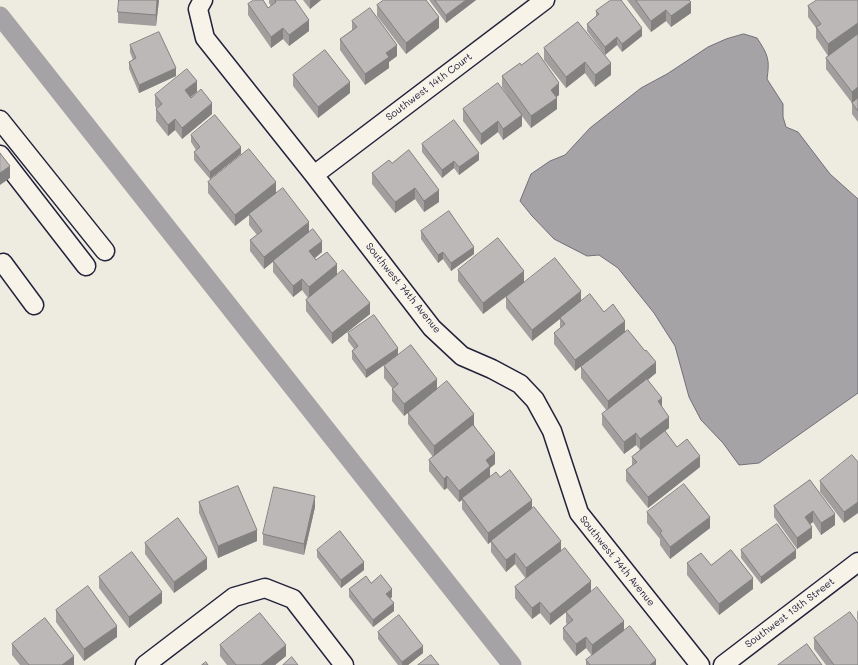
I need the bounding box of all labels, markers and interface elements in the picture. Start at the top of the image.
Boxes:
street label: Southwest 14th Court [383,51,475,123]
street label: Southwest 74th Avenue [363,240,443,336]
street label: Southwest 74th Avenue [577,513,657,609]
street label: Southwest 13th Street [743,575,837,651]

